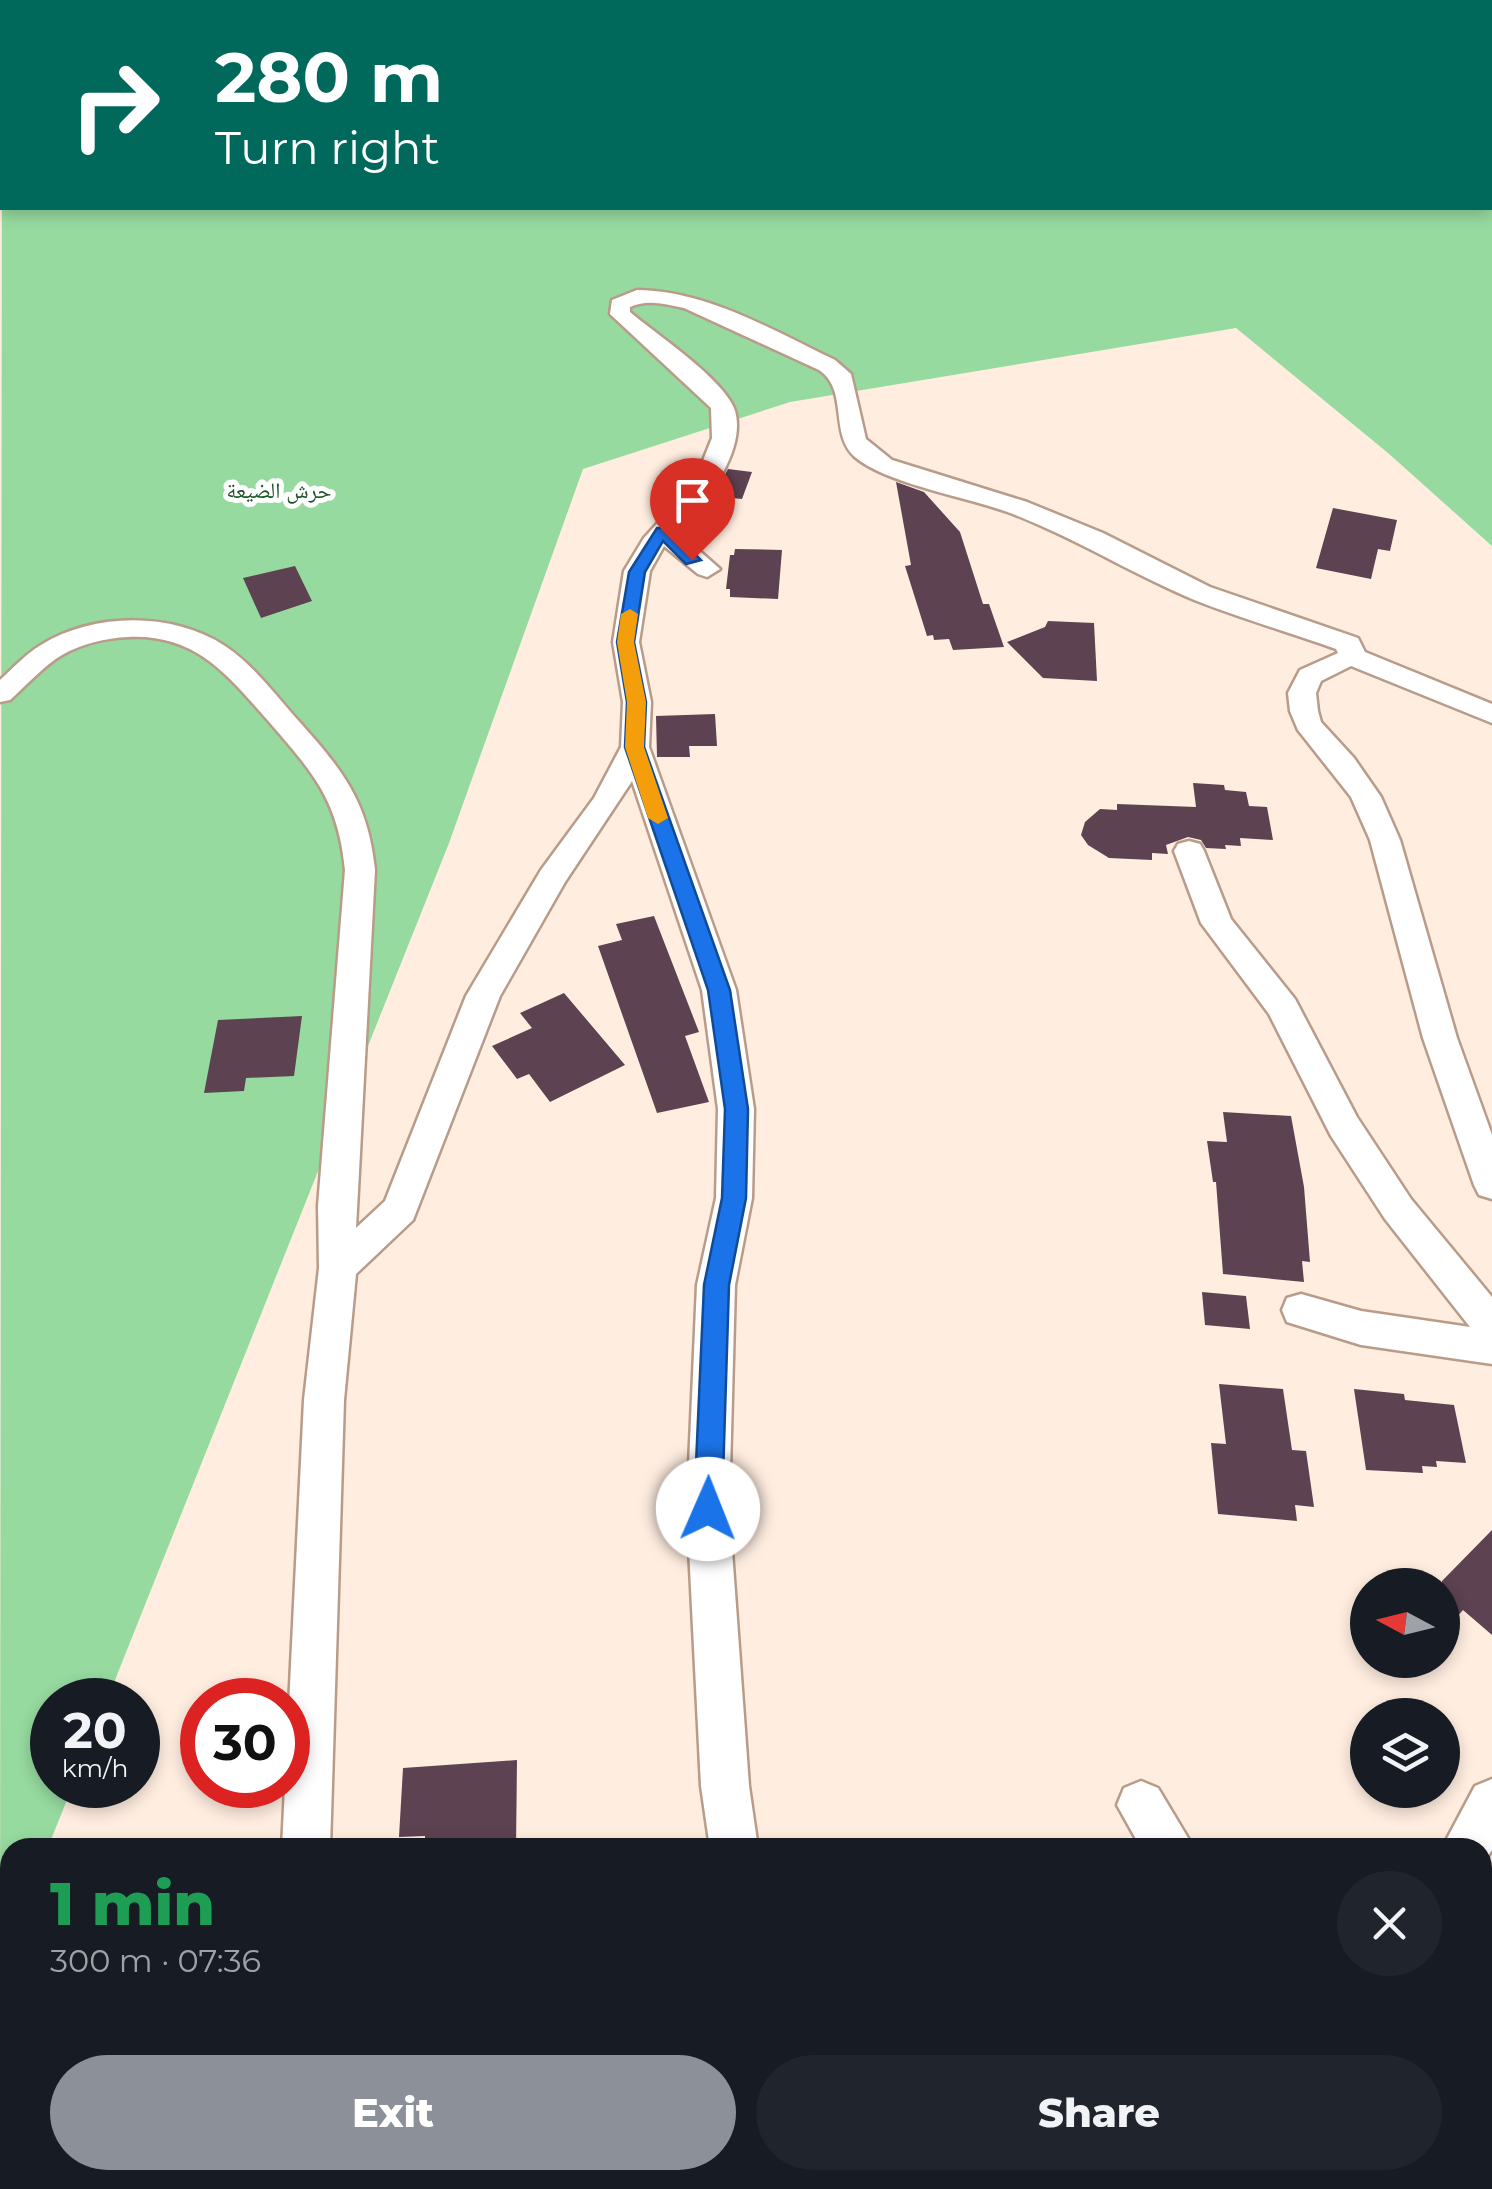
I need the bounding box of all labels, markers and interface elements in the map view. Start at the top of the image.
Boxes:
text: 280 m [215,34,443,120]
icon: right [50,40,180,170]
text: Turn right [215,120,440,175]
pin [650,458,735,561]
icon: arrive [665,473,720,528]
park label: حرش الضيعة [227,477,331,504]
position arrow [656,1457,760,1561]
north arrow [1350,1568,1460,1678]
map controls [1350,1568,1460,1808]
speed limit sign: 30 [180,1678,310,1808]
button: layers [1350,1698,1460,1808]
text: 20 [63,1700,127,1761]
text: km/h [62,1753,128,1783]
text: 1 min [50,1867,215,1940]
button: close [1337,1871,1442,1976]
text: 300 m · 07:36 [50,1941,261,1980]
button: Exit [50,2055,736,2170]
button: Share [756,2055,1442,2170]

